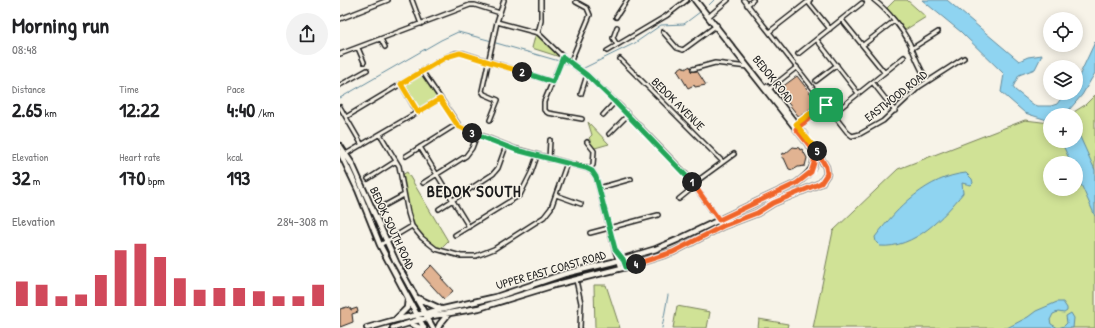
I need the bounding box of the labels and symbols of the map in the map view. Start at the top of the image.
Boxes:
street label: BEDOK ROAD [749,51,798,106]
pin: 2 [512,62,532,82]
street label: EASTWOOD ROAD [861,66,931,125]
street label: BEDOK AVENUE [648,73,709,135]
pin [809,88,843,122]
pin: 3 [462,123,482,143]
pin: 5 [807,141,827,161]
pin: 1 [682,172,702,192]
district label: BEDOK SOUTH [427,180,521,202]
street label: BEDOK SOUTH ROAD [366,184,419,272]
street label: UPPER EAST COAST ROAD [494,246,608,293]
pin: 4 [626,254,646,274]

